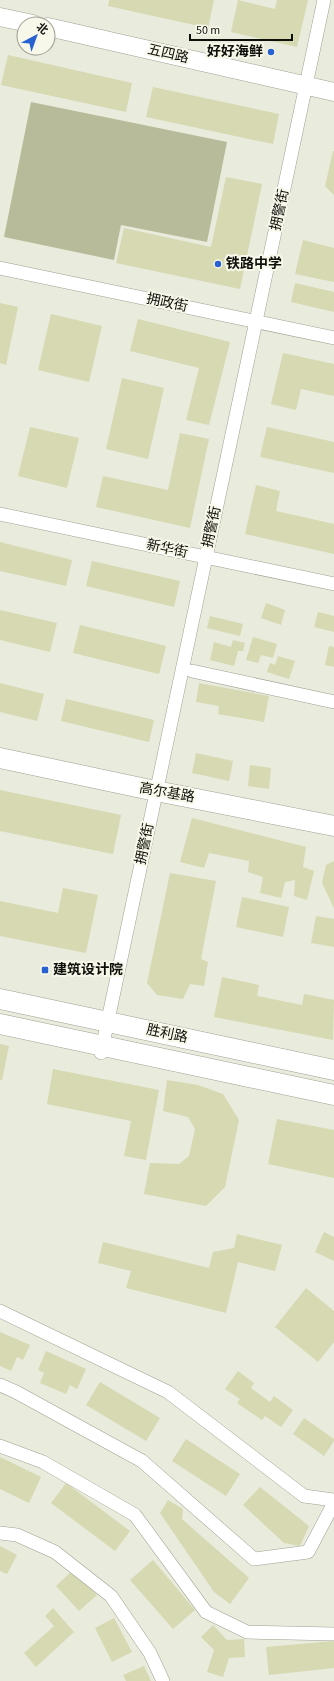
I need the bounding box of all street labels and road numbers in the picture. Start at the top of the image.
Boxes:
street label: 五四路 [145,40,191,68]
street label: 拥警街 [266,187,294,233]
street label: 拥政街 [144,289,190,317]
street label: 拥警街 [198,504,226,550]
street label: 新华街 [144,535,190,563]
street label: 高尔基路 [138,778,196,808]
street label: 拥警街 [131,821,159,867]
street label: 胜利路 [144,1020,190,1048]

